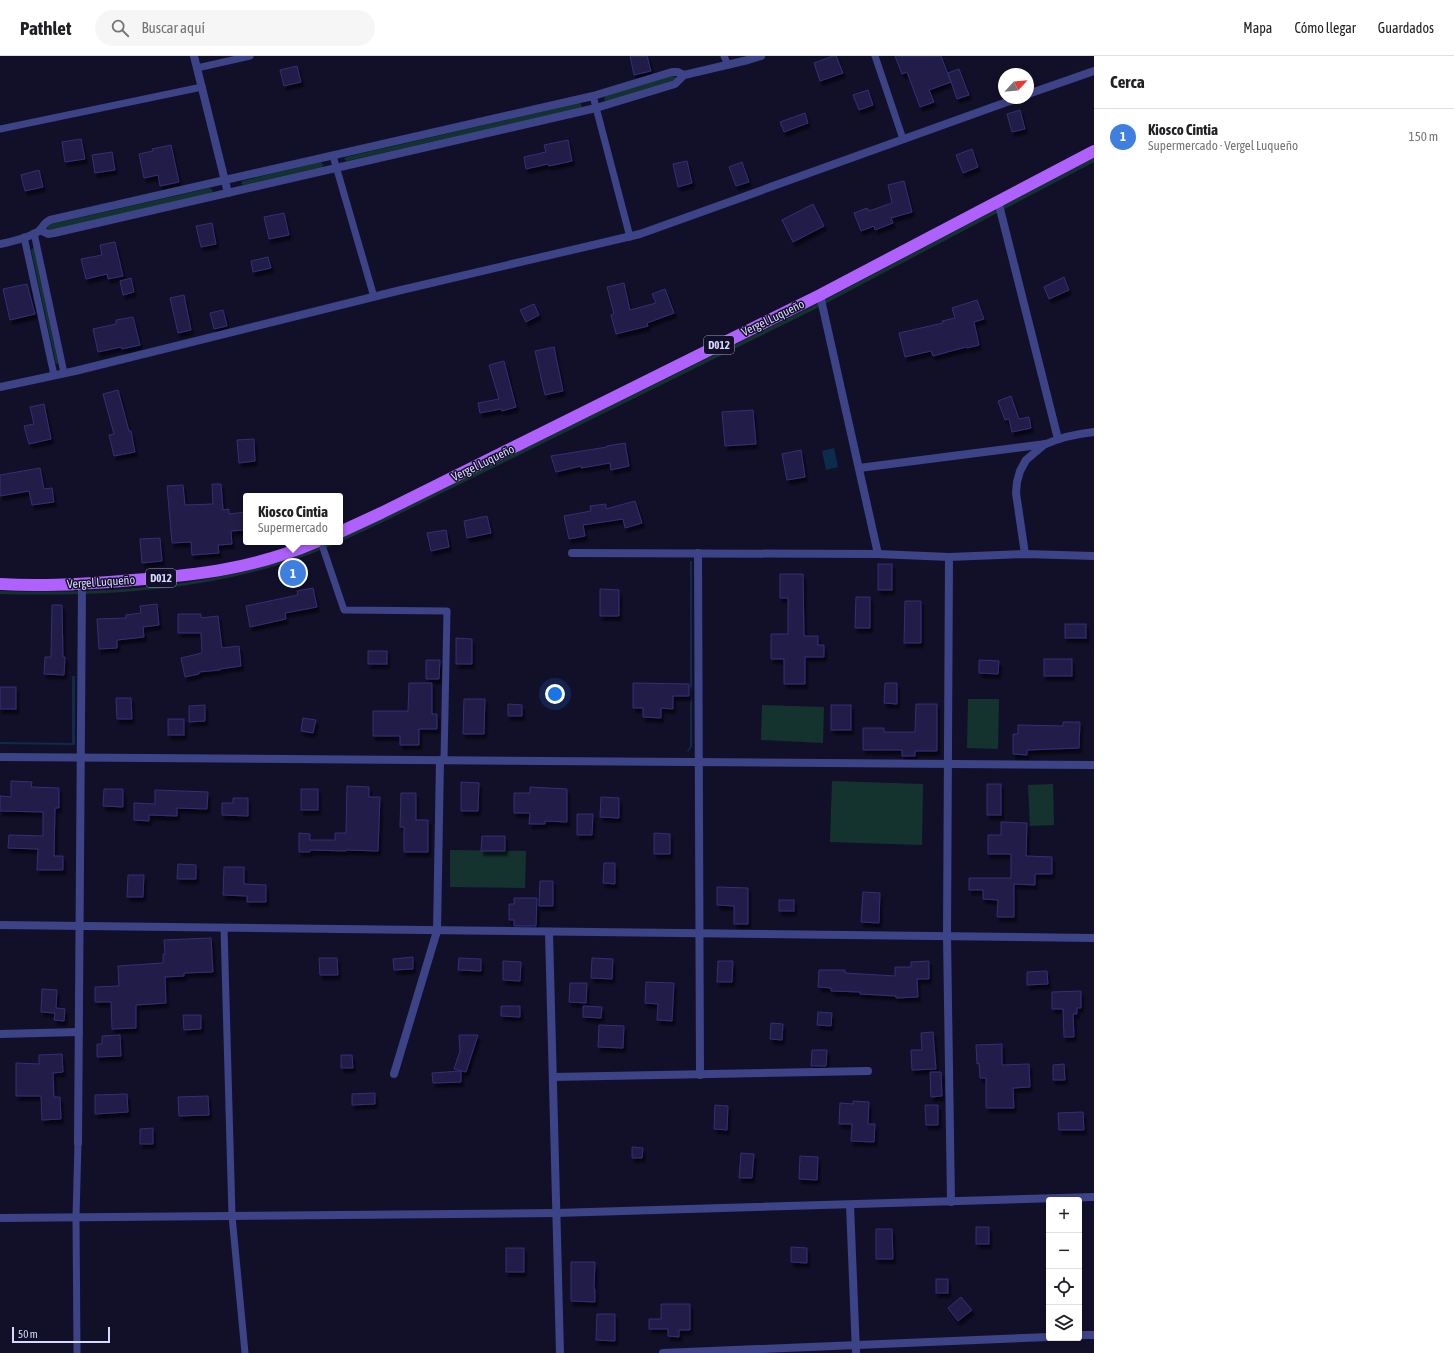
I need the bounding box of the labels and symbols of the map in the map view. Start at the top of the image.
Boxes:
north arrow [998,68,1034,104]
street label: Vergel Luqueño [739,297,807,339]
road number: D012 [704,336,734,354]
street label: Vergel Luqueño [449,442,517,484]
pin: 1 [280,558,306,588]
road number: D012 [146,569,176,587]
street label: Vergel Luqueño [67,573,136,591]
your location [545,684,565,704]
scale bar [12,1325,110,1344]

